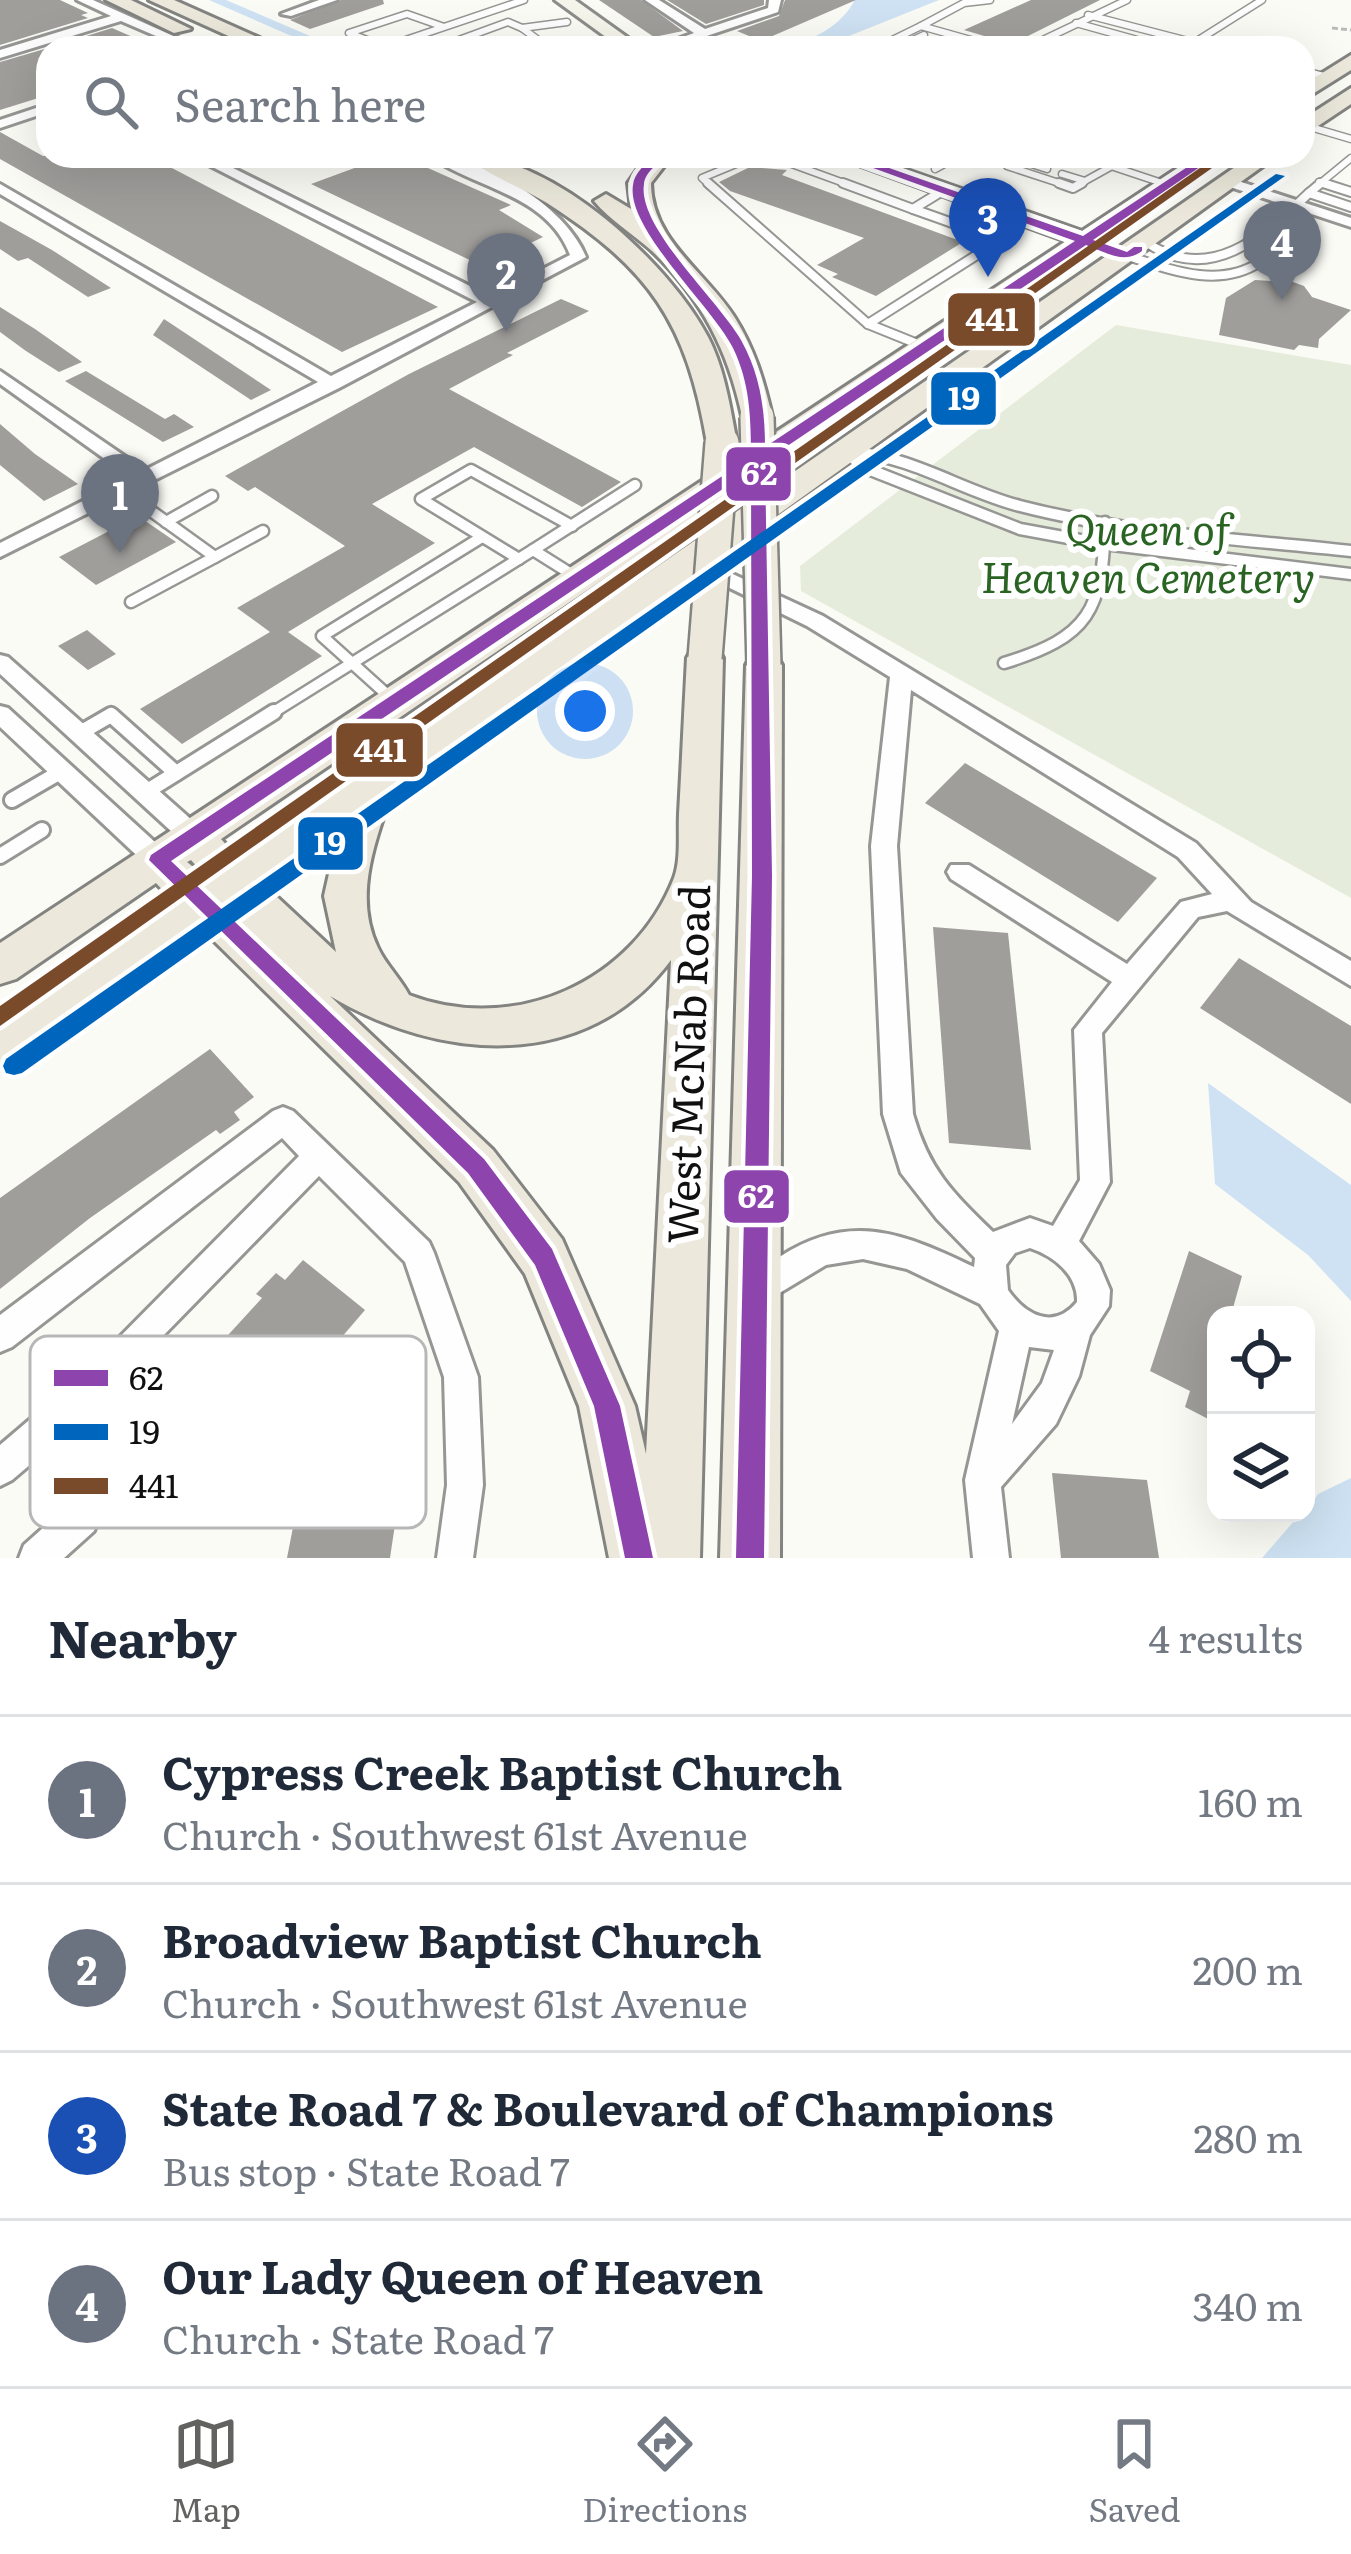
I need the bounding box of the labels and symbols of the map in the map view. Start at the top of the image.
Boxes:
pin: 3 [949,178,1027,277]
pin: 4 [1243,201,1321,300]
pin: 2 [467,233,545,332]
line badge: 441 [946,291,1037,348]
text: 441 [965,292,1019,341]
line badge: 19 [929,370,998,427]
text: 19 [948,371,980,420]
line badge: 62 [724,445,793,503]
text: 62 [741,446,778,495]
pin: 1 [81,454,159,553]
park label: Queen of Heaven Cemetery [981,496,1315,606]
your location [555,681,615,741]
line badge: 441 [334,721,425,779]
text: 441 [353,723,407,772]
line badge: 19 [296,815,365,872]
text: 19 [314,816,346,865]
street label: West McNab Road [649,883,723,1245]
line badge: 62 [722,1168,791,1225]
text: 62 [738,1169,775,1218]
legend [30,1336,426,1528]
text: 62 [129,1351,163,1400]
text: 19 [129,1405,160,1454]
text: 441 [129,1459,179,1508]

